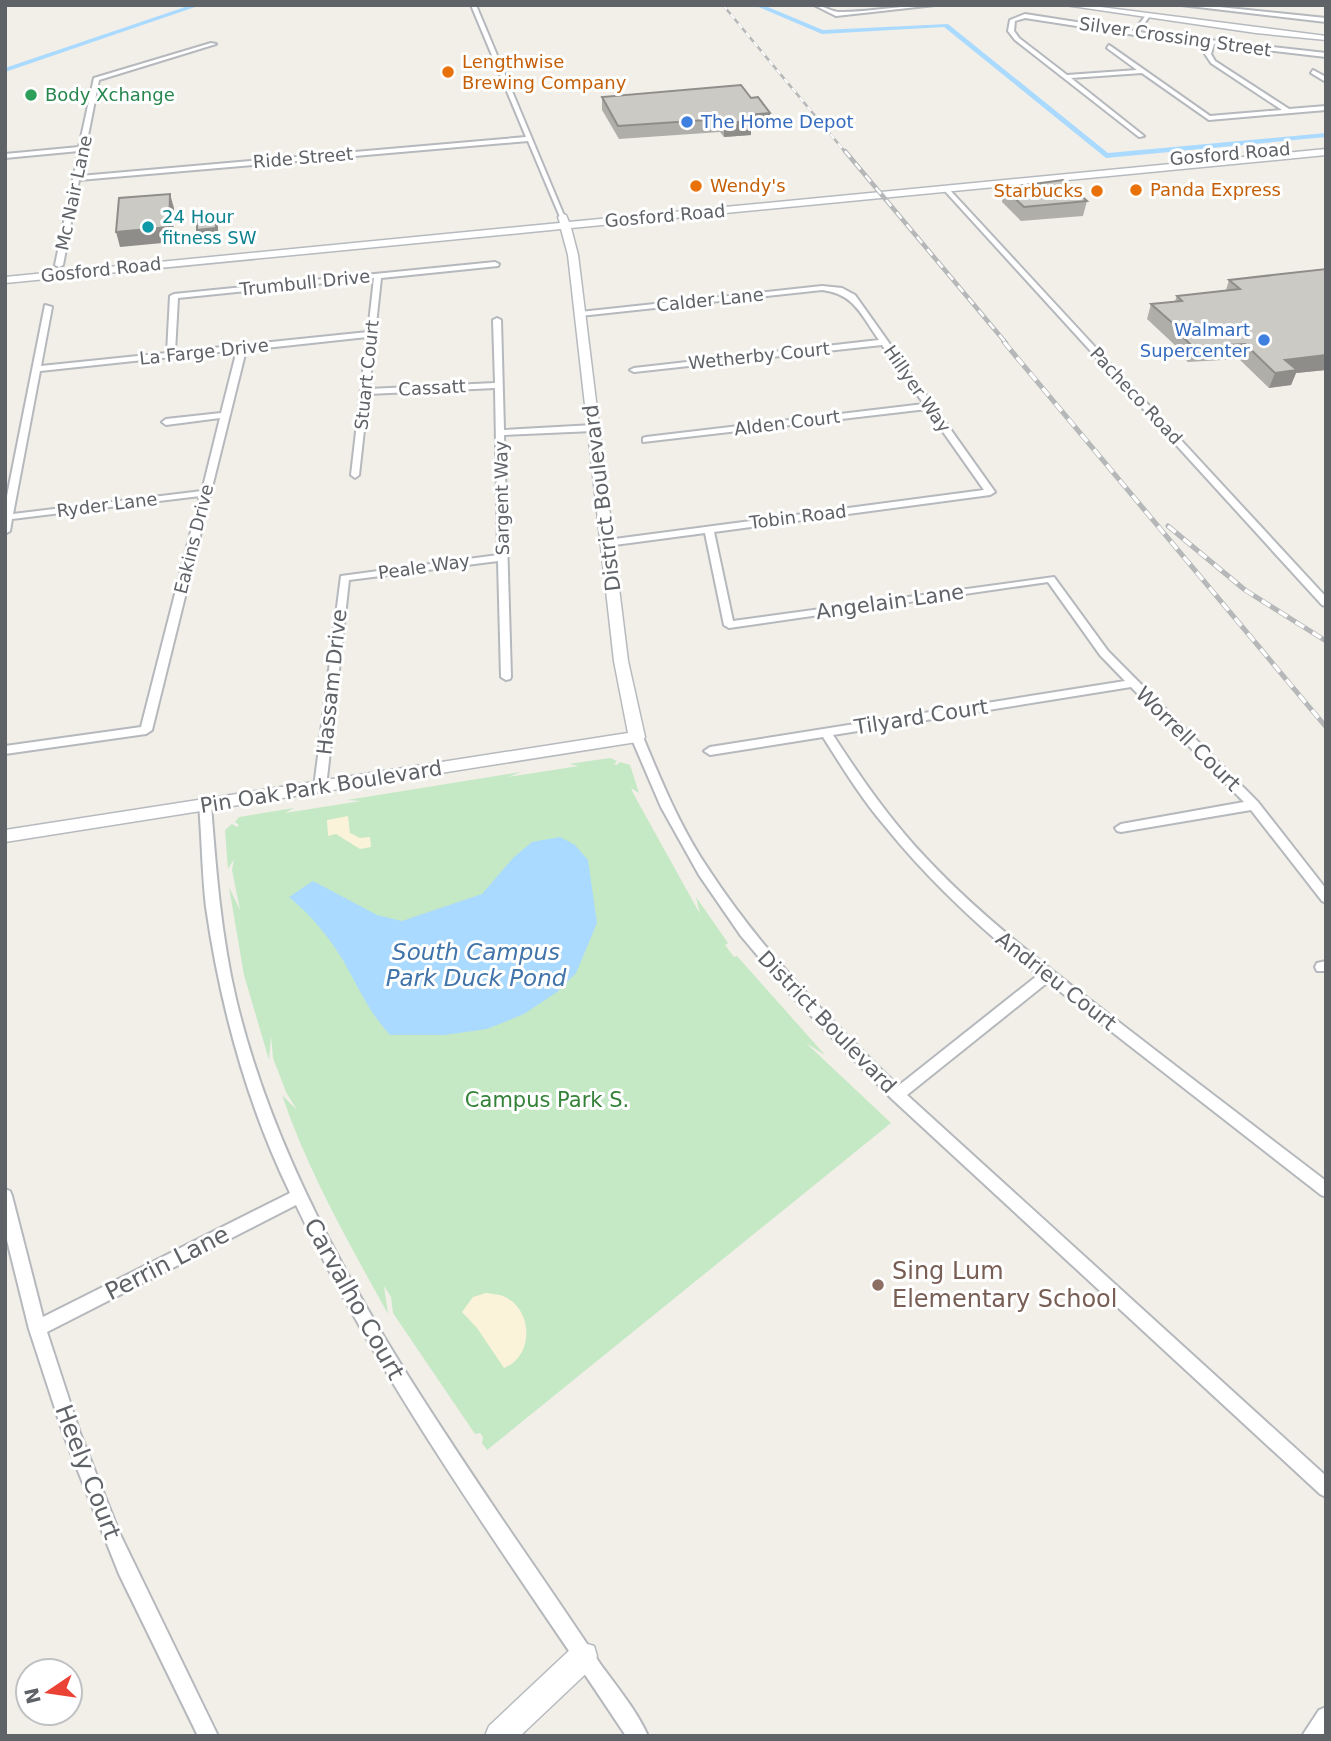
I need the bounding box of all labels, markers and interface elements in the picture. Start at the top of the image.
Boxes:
street label: Silver Crossing Street [1078,13,1273,60]
place label: Lengthwise Brewing Company [462,51,627,93]
marker: Lengthwise Brewing Company [440,64,456,80]
place label: Body Xchange [45,84,175,105]
marker: Body Xchange [23,87,39,103]
place label: The Home Depot [700,111,854,132]
marker: The Home Depot [679,114,695,130]
street label: Mc Nair Lane [51,133,96,252]
street label: Gosford Road [1169,138,1291,169]
street label: Ride Street [252,143,354,172]
place label: Wendy's [710,175,786,196]
marker: Wendy's [688,178,704,194]
place label: Panda Express [1150,179,1281,200]
place label: Starbucks [994,180,1083,201]
marker: Panda Express [1128,182,1144,198]
marker: Starbucks [1089,183,1105,199]
street label: Gosford Road [604,200,726,231]
place label: 24 Hour fitness SW [162,206,257,248]
marker: 24 Hour fitness SW [140,219,156,235]
street label: Gosford Road [40,253,162,286]
street label: Trumbull Drive [238,265,371,300]
street label: Calder Lane [655,283,765,316]
street label: Stuart Court [350,319,383,431]
place label: Walmart Supercenter [1140,319,1251,361]
marker: Walmart Supercenter [1256,332,1272,348]
street label: La Farge Drive [138,334,270,369]
street label: Wetherby Court [687,338,831,373]
street label: Hillyer Way [880,341,955,437]
street label: Pacheco Road [1086,343,1187,449]
street label: Cassatt [398,375,466,400]
street label: District Boulevard [579,403,625,593]
street label: Alden Court [733,406,841,439]
street label: Sargent Way [490,440,513,555]
street label: Eakins Drive [170,482,217,596]
street label: Ryder Lane [55,488,159,521]
street label: Tobin Road [747,500,848,533]
street label: Peale Way [377,550,472,583]
street label: Angelain Lane [814,580,966,624]
street label: Hassam Drive [312,608,352,756]
street label: Worrell Court [1131,682,1245,796]
street label: Tilyard Court [851,695,990,740]
street label: Pin Oak Park Boulevard [198,756,444,818]
street label: Andrieu Court [991,927,1121,1035]
water label: South Campus Park Duck Pond [386,939,567,991]
street label: District Boulevard [753,946,901,1098]
park label: Campus Park S. [465,1088,629,1112]
street label: Carvalho Court [298,1213,410,1385]
street label: Perrin Lane [100,1220,234,1306]
place label: Sing Lum Elementary School [892,1257,1117,1313]
marker: Sing Lum Elementary School [870,1277,886,1293]
street label: Heely Court [49,1401,127,1543]
north arrow [14,1657,84,1727]
text: N [20,1686,45,1706]

